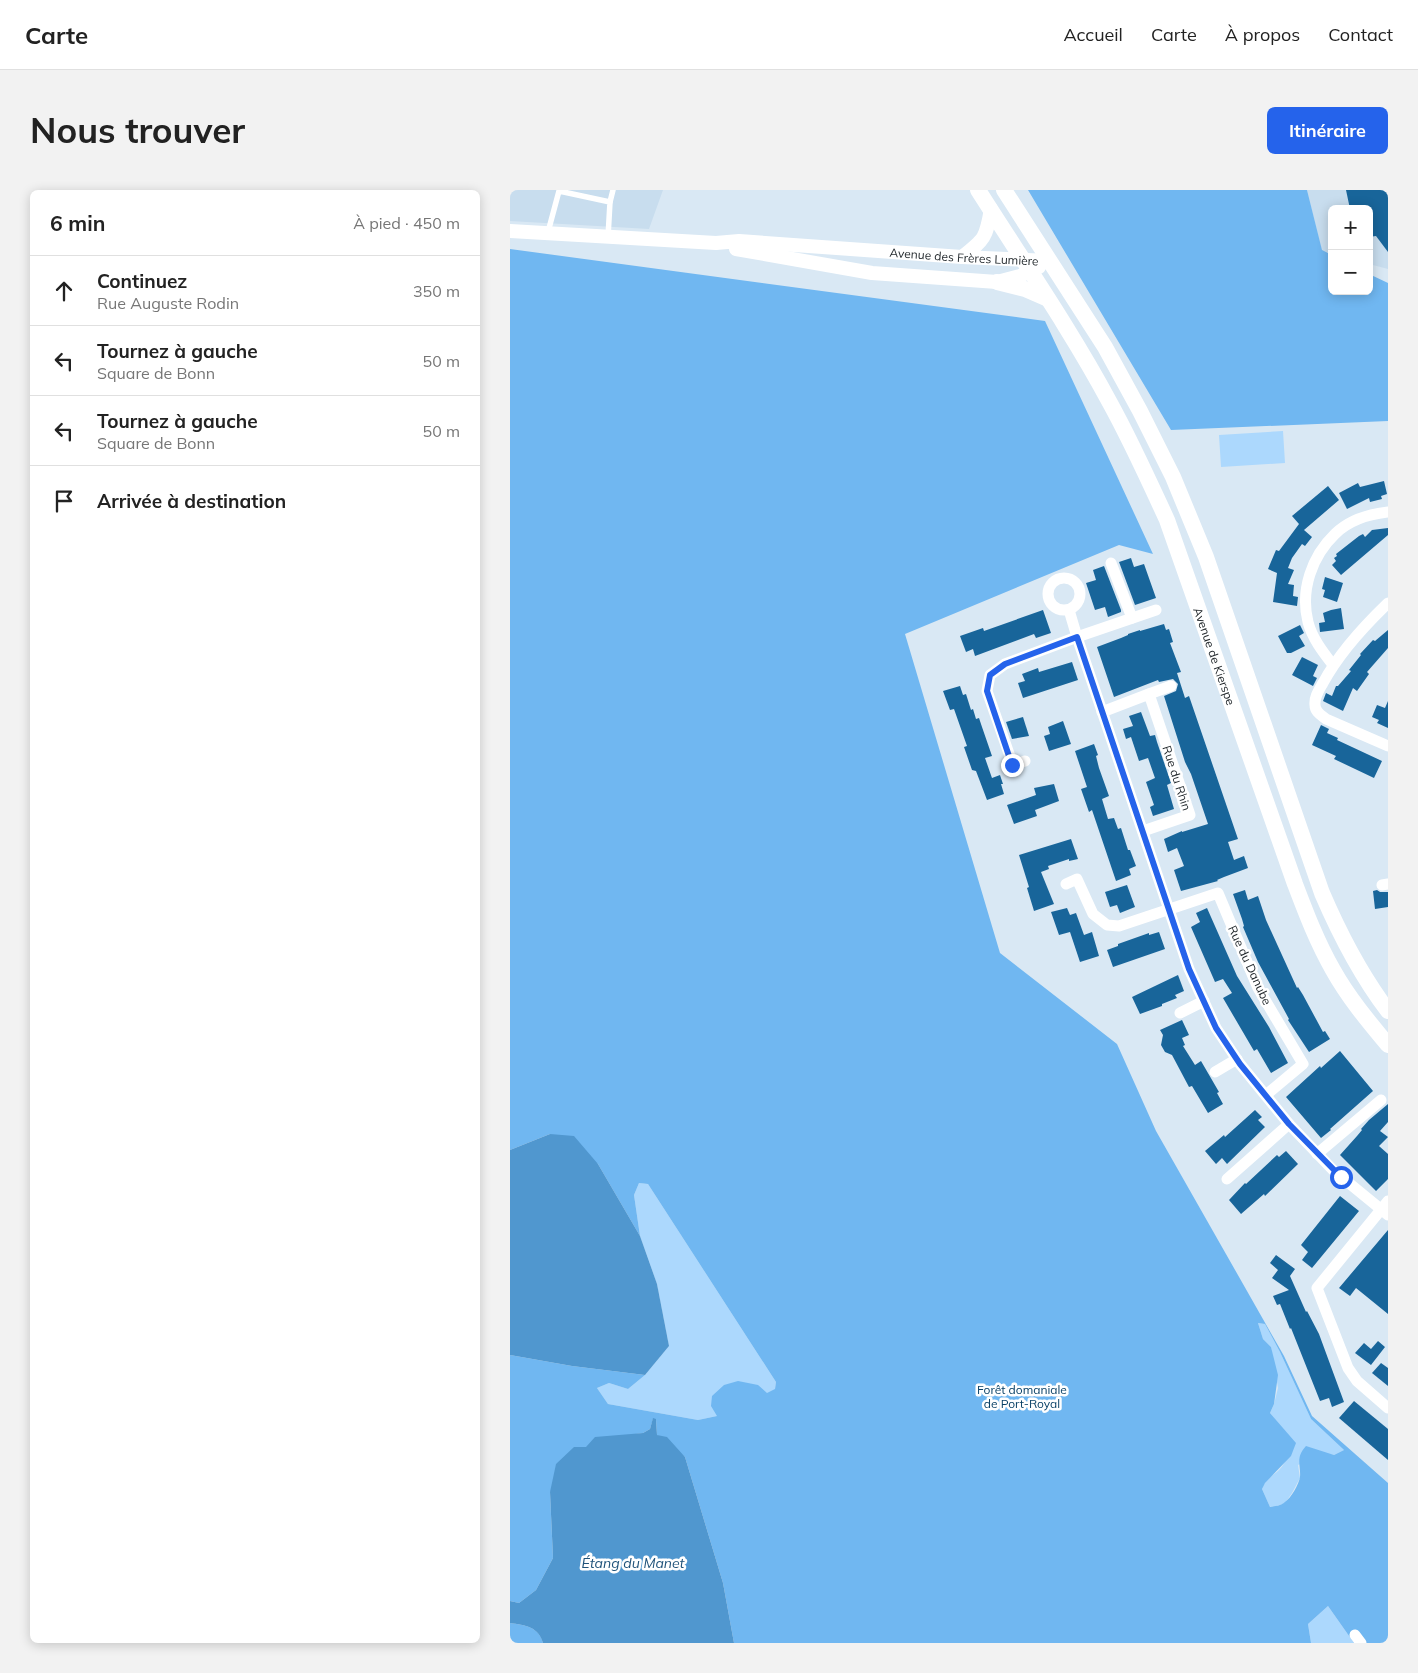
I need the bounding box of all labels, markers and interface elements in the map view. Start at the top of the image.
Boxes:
text: Carte [25,20,88,50]
text: Accueil [1063,23,1123,46]
text: Carte [1151,23,1197,46]
text: À propos [1225,23,1300,46]
text: Contact [1328,23,1393,46]
button: Itinéraire [1267,107,1388,154]
text: Nous trouver [30,108,245,152]
map controls [1328,205,1373,295]
button: + [1328,205,1373,250]
text: 6 min [50,210,105,236]
text: À pied · 450 m [353,213,460,233]
street label: Avenue des Frères Lumière [889,244,1039,268]
button: − [1328,250,1373,295]
text: Continuez [97,269,187,293]
icon: ahead [50,277,78,305]
text: 350 m [413,281,460,301]
text: Rue Auguste Rodin [97,293,239,313]
text: Tournez à gauche [97,339,258,363]
icon: left [50,347,78,375]
text: 50 m [423,351,460,371]
text: Square de Bonn [97,363,215,383]
text: Tournez à gauche [97,409,258,433]
icon: left [50,417,78,445]
text: 50 m [423,421,460,441]
text: Square de Bonn [97,433,215,453]
icon: arrive [50,487,78,515]
text: Arrivée à destination [97,489,286,513]
street label: Avenue de Kierspe [1191,605,1239,707]
street label: Rue du Rhin [1159,744,1195,812]
route end [1001,754,1024,777]
street label: Rue du Danube [1225,923,1275,1007]
route start [1330,1166,1353,1189]
park label: Forêt domaniale de Port-Royal [977,1382,1067,1411]
water label: Étang du Manet [581,1554,686,1572]

